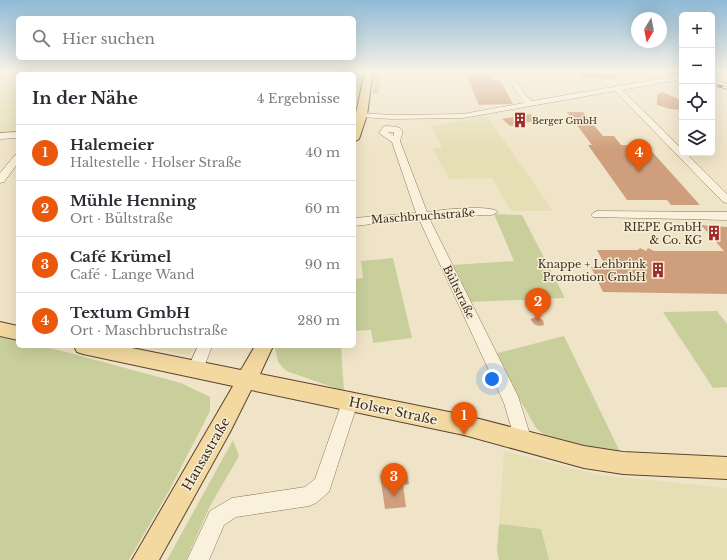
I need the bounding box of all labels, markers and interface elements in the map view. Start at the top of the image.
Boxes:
north arrow [631,12,667,48]
map controls [679,12,715,156]
button: + [679,12,715,48]
search box [16,16,356,60]
icon: search [30,27,52,49]
text: Hier suchen [62,29,155,48]
button: − [679,48,715,84]
button: locate [679,84,715,120]
text: In der Nähe [32,88,138,109]
text: 4 Ergebnisse [257,90,340,107]
building icon: Berger GmbH [511,111,529,129]
place label: Berger GmbH [532,115,597,126]
button: layers [679,120,715,156]
text: Halemeier [70,135,154,154]
pin: 4 [626,139,652,172]
text: 1 [42,144,48,161]
text: 40 m [305,144,340,161]
text: Haltestelle · Holser Straße [70,154,241,171]
text: Mühle Henning [70,191,196,210]
text: 2 [41,200,49,217]
text: 60 m [305,200,340,217]
street label: Maschbruchstraße [371,205,475,227]
text: Ort · Bültstraße [70,210,173,227]
place label: RIEPE GmbH & Co. KG [624,220,702,247]
building icon: RIEPE GmbH & Co. KG [705,224,723,242]
text: Café Krümel [70,247,171,266]
text: 3 [41,256,49,273]
text: 90 m [305,256,340,273]
place label: Knappe + Lehbrink Promotion GmbH [538,257,646,284]
building icon: Knappe + Lehbrink Promotion GmbH [649,261,667,279]
street label: Bültstraße [440,263,478,321]
text: Café · Lange Wand [70,266,195,283]
pin: 2 [525,288,551,321]
text: Textum GmbH [70,303,190,322]
text: 4 [41,312,49,329]
text: 280 m [297,312,340,329]
text: Ort · Maschbruchstraße [70,322,228,339]
your location [482,369,502,389]
street label: Holser Straße [347,393,439,429]
pin: 1 [451,402,477,435]
street label: Hansastraße [178,414,234,494]
pin: 3 [381,463,407,496]

